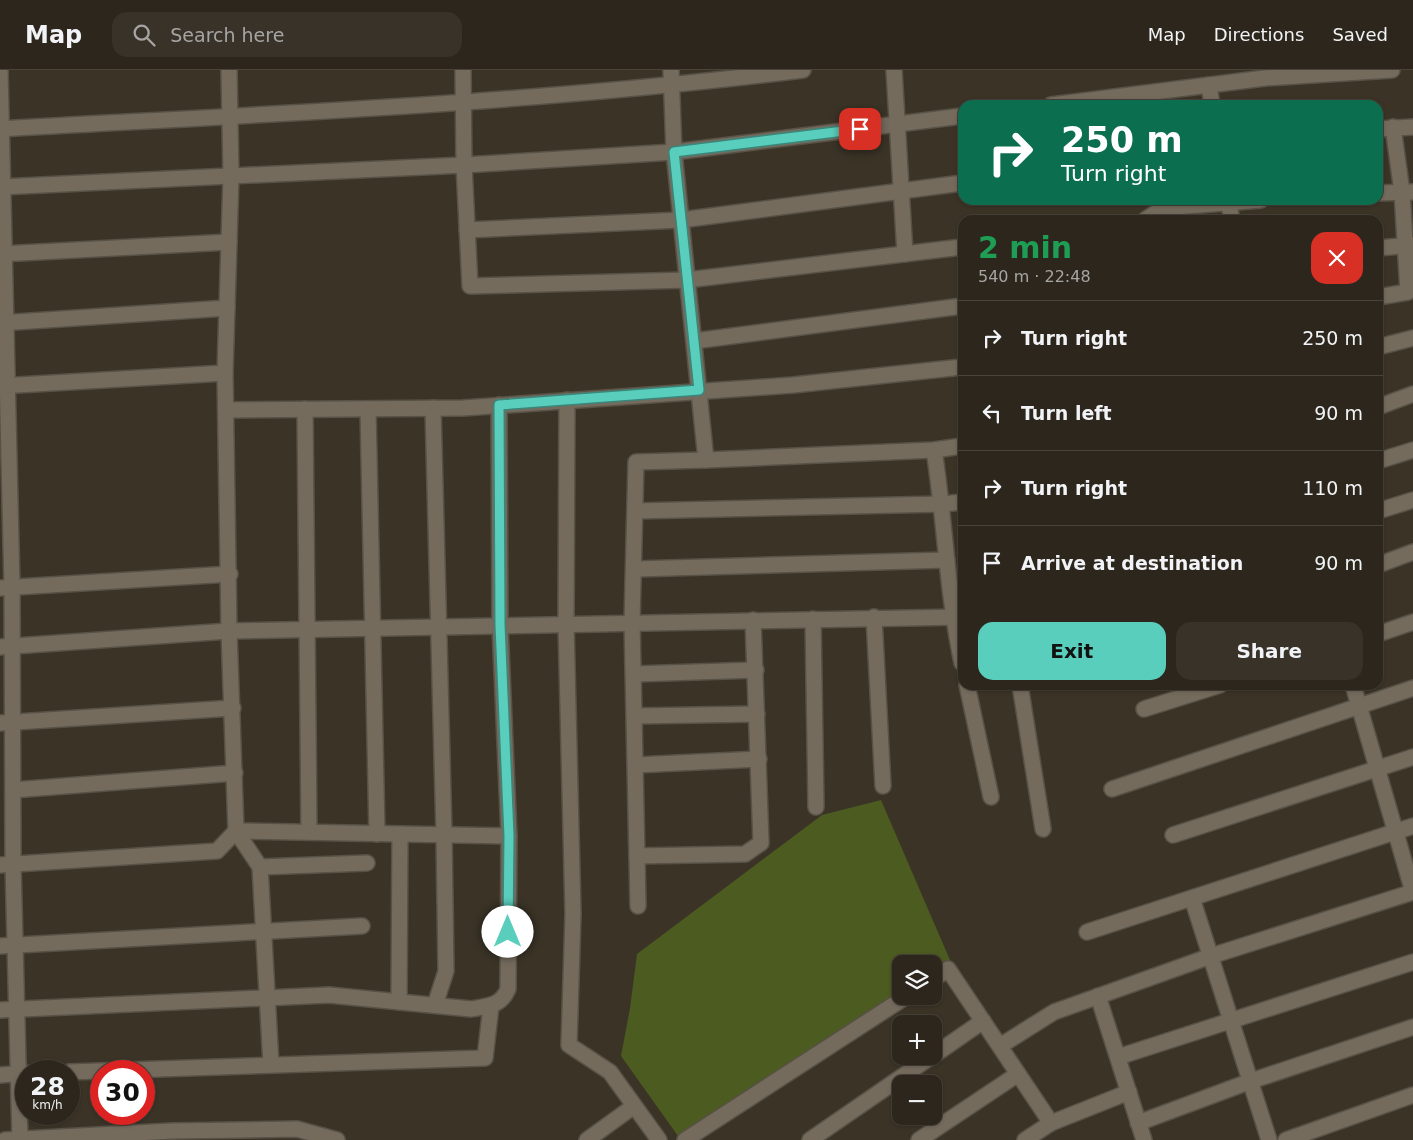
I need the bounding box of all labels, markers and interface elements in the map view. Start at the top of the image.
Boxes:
search box [112,12,462,57]
text: Map [25,21,82,49]
icon: search [130,21,158,49]
text: Search here [170,24,284,46]
text: Map [1148,24,1186,45]
text: Directions [1214,24,1304,45]
text: Saved [1332,24,1388,45]
pin [839,108,881,150]
icon: arrive [846,115,874,143]
icon: right [978,120,1043,185]
text: 250 m [1061,120,1183,160]
text: Turn right [1061,161,1166,186]
text: 2 min [978,230,1072,265]
button: close [1311,232,1363,284]
text: 540 m · 22:48 [978,267,1091,286]
icon: right [978,324,1006,352]
text: Turn right [1021,327,1127,349]
text: 250 m [1302,327,1363,349]
icon: left [978,399,1006,427]
text: Turn left [1021,402,1112,424]
text: 90 m [1314,402,1363,424]
icon: right [978,474,1006,502]
text: Turn right [1021,477,1127,499]
text: 110 m [1302,477,1363,499]
icon: arrive [978,549,1006,577]
text: Arrive at destination [1021,552,1243,574]
text: 90 m [1314,552,1363,574]
button: Exit [978,622,1166,680]
button: Share [1176,622,1363,680]
position arrow [481,905,533,957]
map controls [892,955,942,1125]
button: layers [892,955,942,1005]
button: + [892,1015,942,1065]
speed limit sign: 30 [90,1060,155,1125]
text: 28 [30,1072,65,1101]
button: − [892,1075,942,1125]
text: km/h [32,1098,63,1112]

